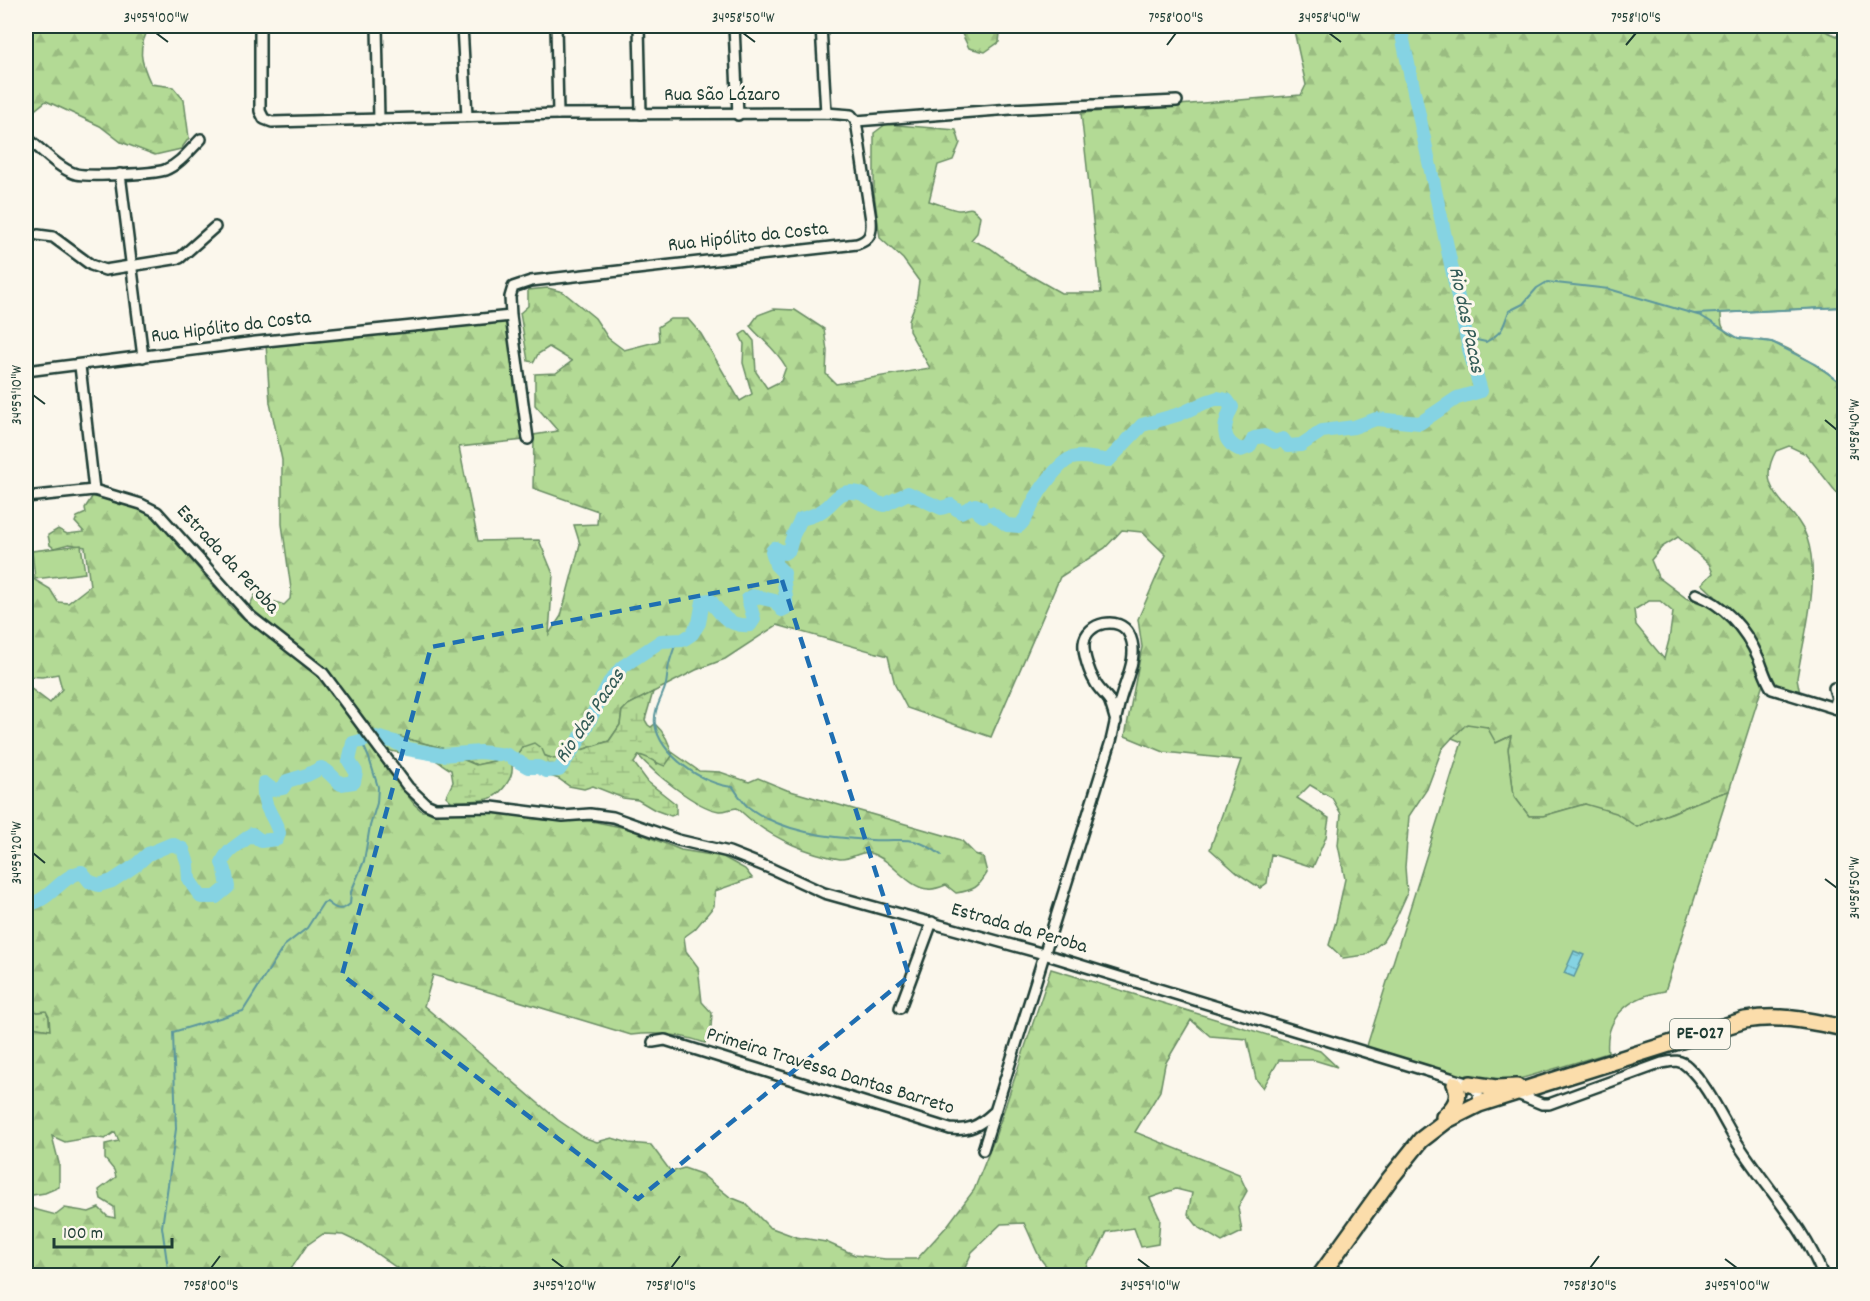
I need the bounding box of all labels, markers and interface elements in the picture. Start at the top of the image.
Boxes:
text: 34°59'00"W [124,8,189,30]
text: 34°58'50"W [712,8,775,30]
text: 7°58'00"S [1149,8,1203,30]
text: 34°58'40"W [1298,8,1360,30]
text: 7°58'10"S [1611,8,1661,30]
street label: Rua São Lázaro [664,82,780,110]
street label: Rua Hipólito da Costa [667,216,830,260]
water label: Rio das Pacas [1439,264,1491,377]
street label: Rua Hipólito da Costa [149,304,313,352]
text: 34°59'10"W [7,365,29,425]
text: 34°58'40"W [1845,399,1867,461]
street label: Estrada da Peroba [169,499,286,621]
water label: Rio das Pacas [548,663,634,770]
text: 34°59'20"W [7,821,29,885]
text: 34°58'50"W [1845,856,1867,919]
street label: Estrada da Peroba [948,896,1091,962]
road number: PE-027 [1670,1019,1730,1049]
street label: Primeira Travessa Dantas Barreto [703,1021,958,1123]
scale bar [54,1211,172,1249]
text: 100 m [63,1222,103,1247]
text: 7°58'00"S [184,1276,238,1298]
text: 34°59'20"W [532,1276,596,1298]
text: 7°58'10"S [646,1276,696,1298]
text: 34°59'10"W [1120,1276,1180,1298]
text: 7°58'30"S [1563,1276,1617,1298]
text: 34°59'00"W [1705,1276,1770,1298]

